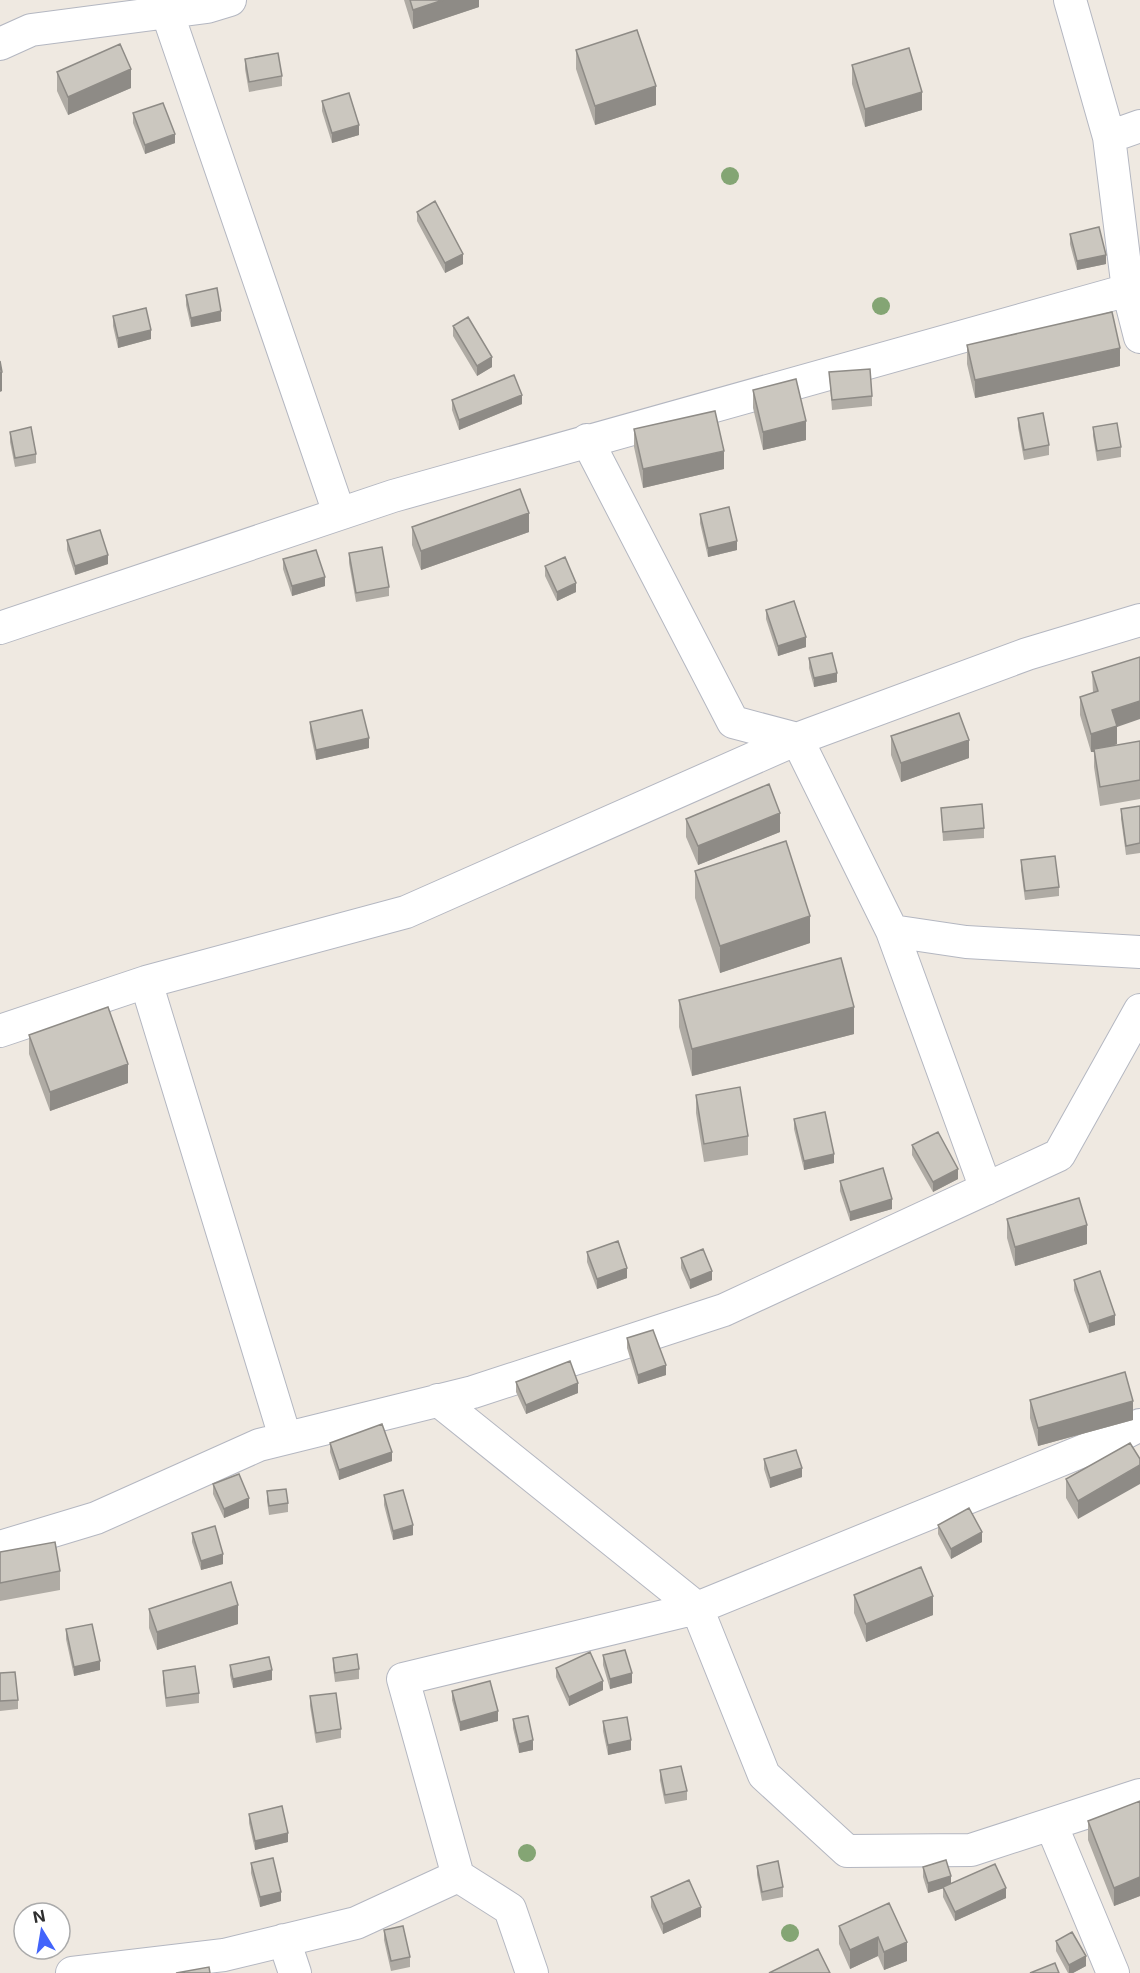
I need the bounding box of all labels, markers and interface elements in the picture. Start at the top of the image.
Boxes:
north arrow [12,1901,72,1961]
text: N [31,1905,47,1927]

